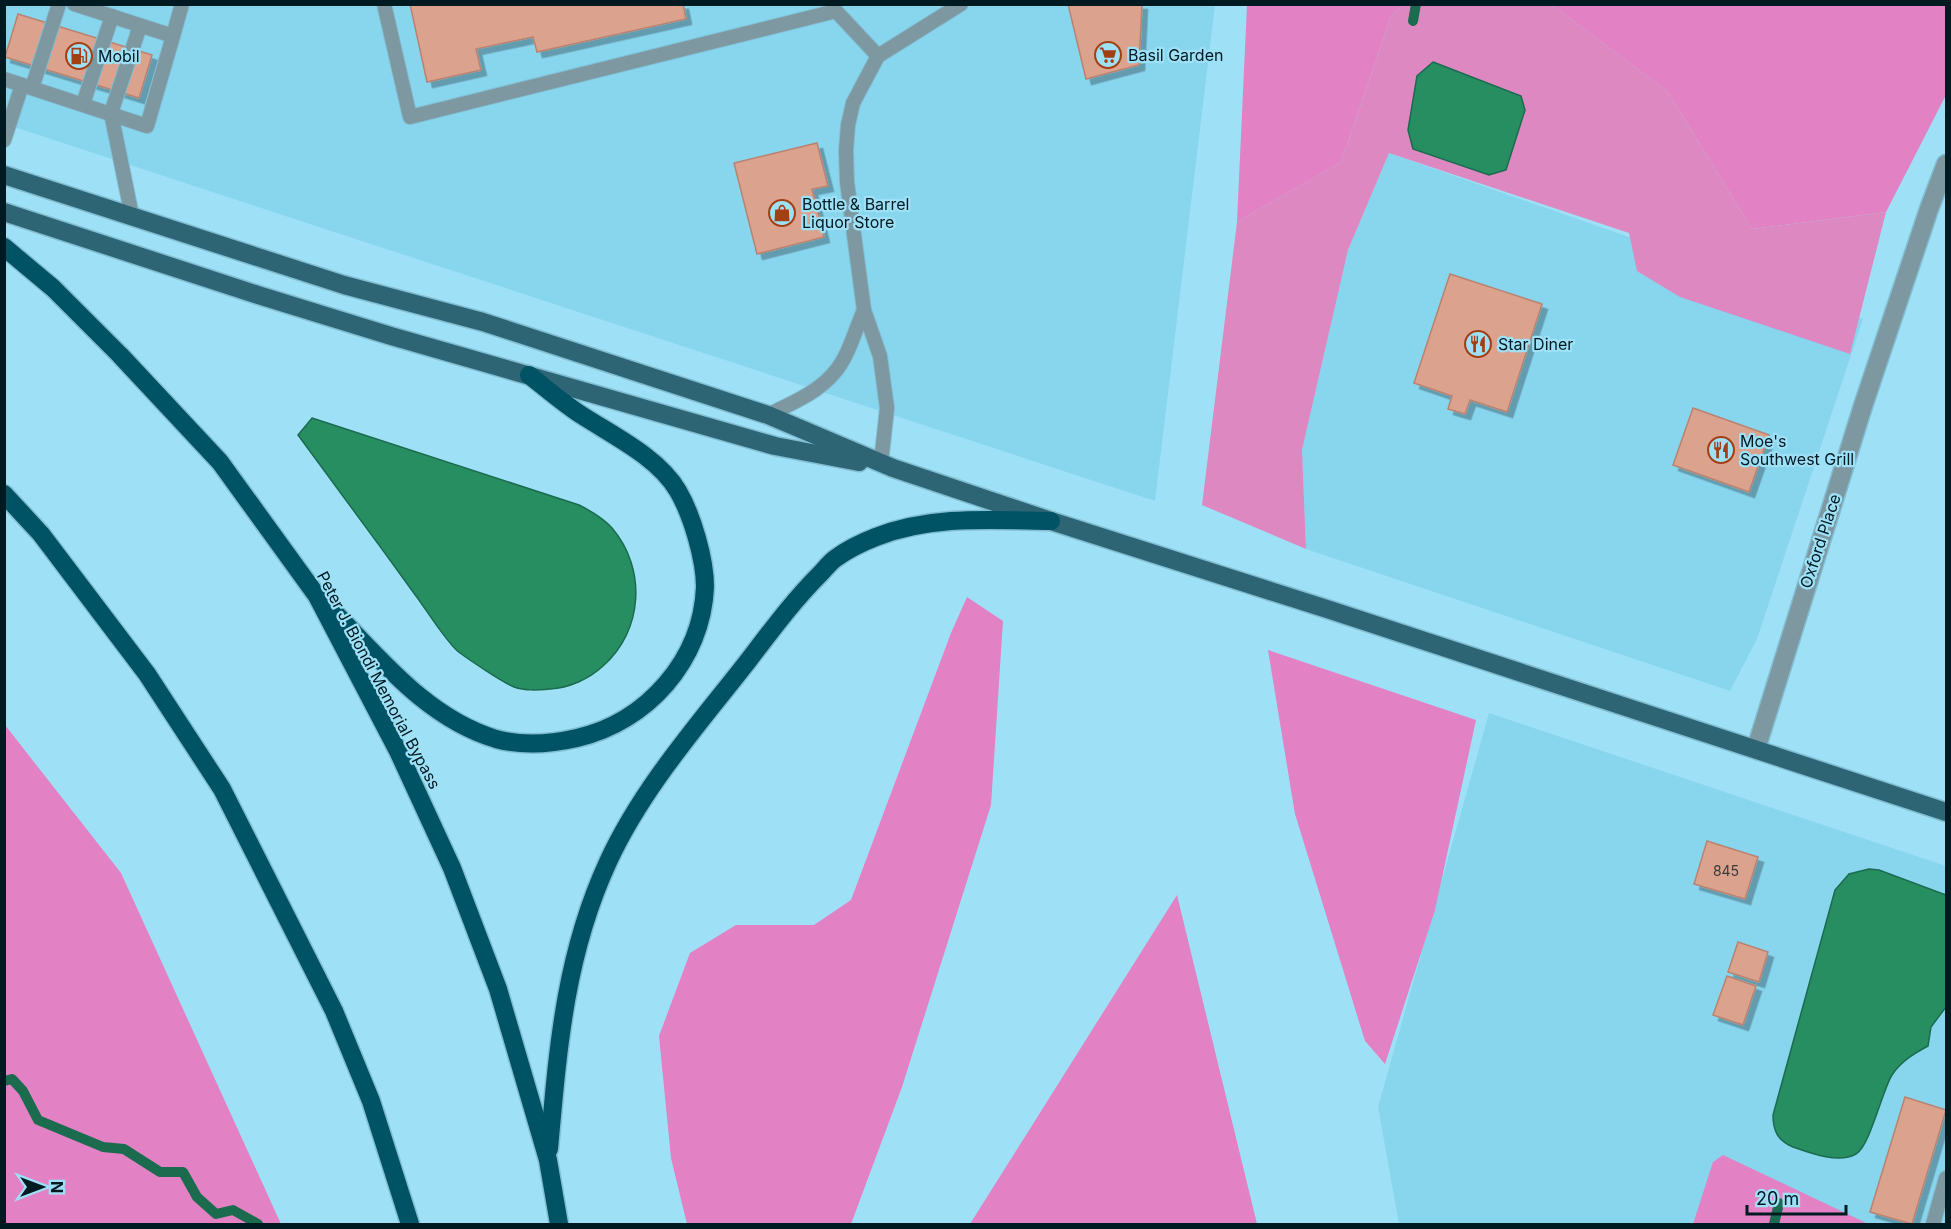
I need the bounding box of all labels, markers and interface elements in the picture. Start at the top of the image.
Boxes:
supermarket icon: Basil Garden [1093,40,1123,70]
fuel station icon: Mobil [64,41,94,71]
place label: Basil Garden [1128,45,1223,65]
place label: Mobil [98,46,140,66]
place label: Bottle & Barrel Liquor Store [802,194,909,232]
shop icon: Bottle & Barrel Liquor Store [767,198,797,228]
restaurant icon: Star Diner [1463,329,1493,359]
place label: Star Diner [1498,334,1573,354]
place label: Moe's Southwest Grill [1740,431,1854,469]
restaurant icon: Moe's Southwest Grill [1706,435,1736,465]
street label: Oxford Place [1795,491,1845,591]
street label: Peter J. Biondi Memorial Bypass [313,568,445,792]
house number: 845 [1713,862,1739,879]
north arrow [12,1157,72,1217]
scale bar [1747,1178,1846,1216]
text: N [47,1181,67,1193]
text: 20 m [1756,1188,1799,1209]

